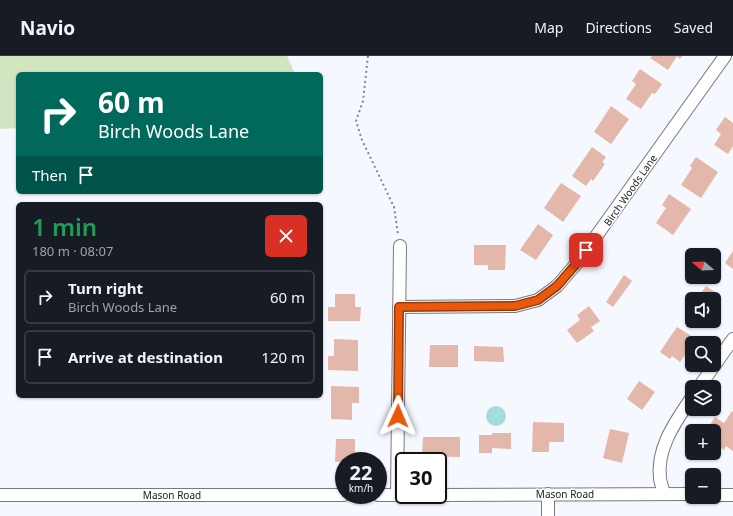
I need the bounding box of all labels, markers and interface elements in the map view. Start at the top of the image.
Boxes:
text: Navio [20,15,75,41]
text: Map [534,18,563,37]
text: Directions [585,18,652,37]
text: Saved [674,18,713,37]
text: 60 m [98,83,165,121]
icon: right [32,88,84,140]
text: Birch Woods Lane [98,119,249,143]
street label: Birch Woods Lane [600,151,660,228]
icon: arrive [75,164,97,186]
text: Then [32,165,67,185]
text: 1 min [32,210,97,243]
button: close [265,215,307,257]
pin [569,233,603,267]
icon: arrive [575,239,597,261]
text: 180 m · 08:07 [32,242,113,260]
north arrow [685,248,721,284]
map controls [685,248,721,504]
text: Turn right [68,278,143,298]
icon: right [34,286,56,308]
text: 60 m [270,287,305,307]
button: sound [685,292,721,328]
text: Birch Woods Lane [68,298,177,316]
button: search [685,336,721,372]
icon: arrive [34,346,56,368]
text: Arrive at destination [68,347,223,367]
text: 120 m [261,347,305,367]
button: layers [685,380,721,416]
position arrow [377,395,419,437]
button: + [685,424,721,460]
speed limit sign: 30 [395,452,447,504]
text: 22 [350,459,372,486]
button: − [685,468,721,504]
text: km/h [349,481,373,495]
street label: Mason Road [536,487,594,501]
street label: Mason Road [143,488,201,502]

